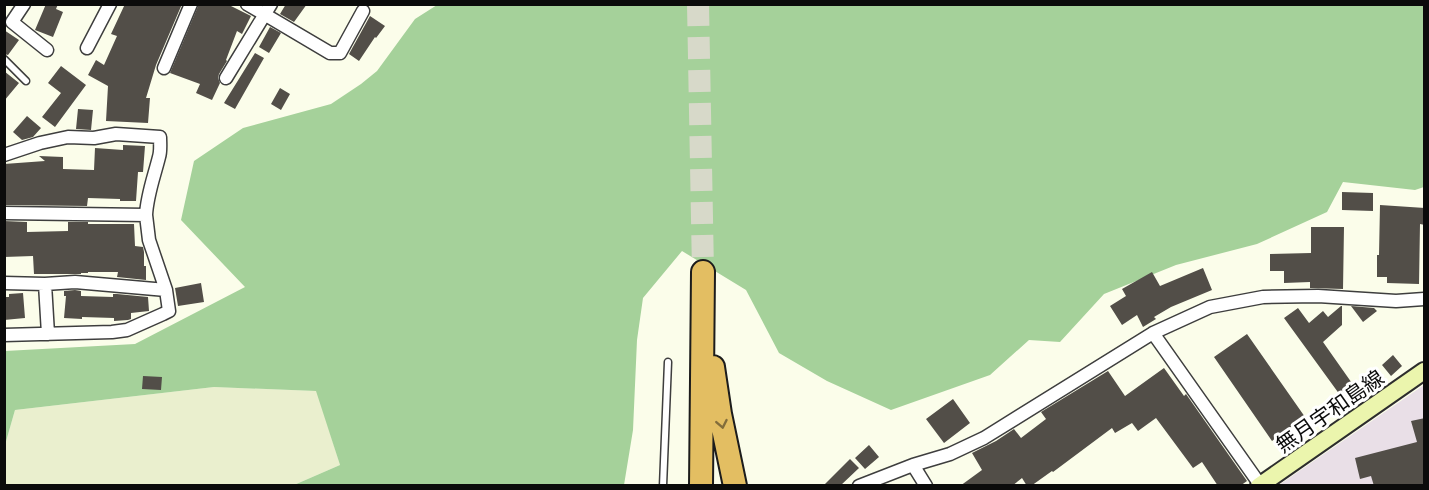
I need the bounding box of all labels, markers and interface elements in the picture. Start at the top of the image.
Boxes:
street label: 無月宇和島線 [1269,362,1389,458]
one-way arrow [715,418,728,428]

